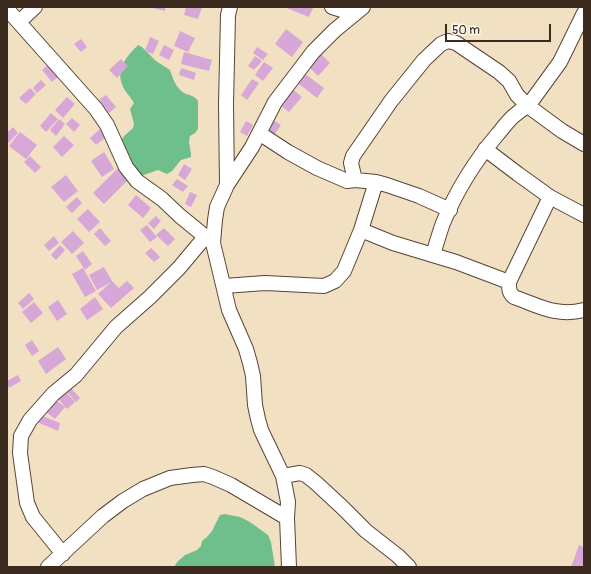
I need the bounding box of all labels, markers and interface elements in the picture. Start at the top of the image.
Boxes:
scale bar [447,16,553,42]
text: 50 m [452,23,480,38]

